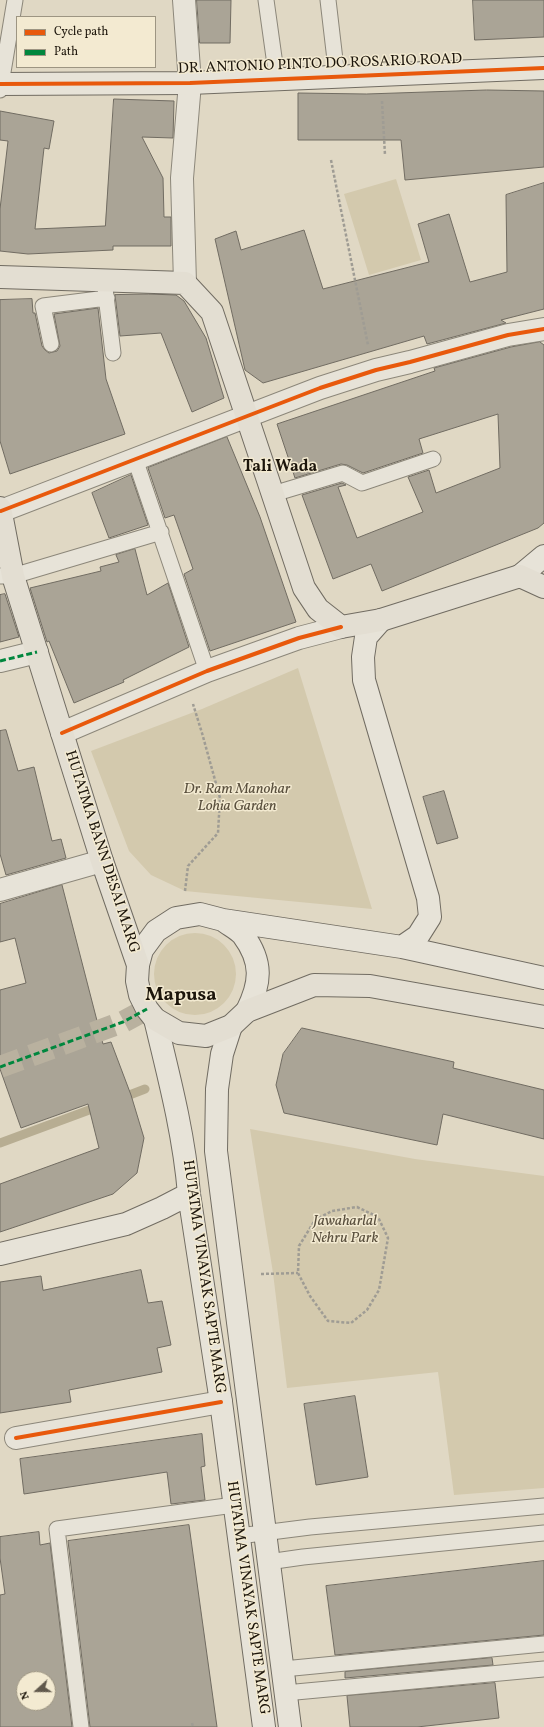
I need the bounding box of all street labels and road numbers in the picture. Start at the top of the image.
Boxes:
street label: DR. ANTONIO PINTO DO ROSARIO ROAD [178,51,462,79]
street label: HUTATMA BANN DESAI MARG [60,748,142,956]
street label: HUTATMA VINAYAK SAPTE MARG [178,1159,228,1395]
street label: HUTATMA VINAYAK SAPTE MARG [222,1480,272,1716]

